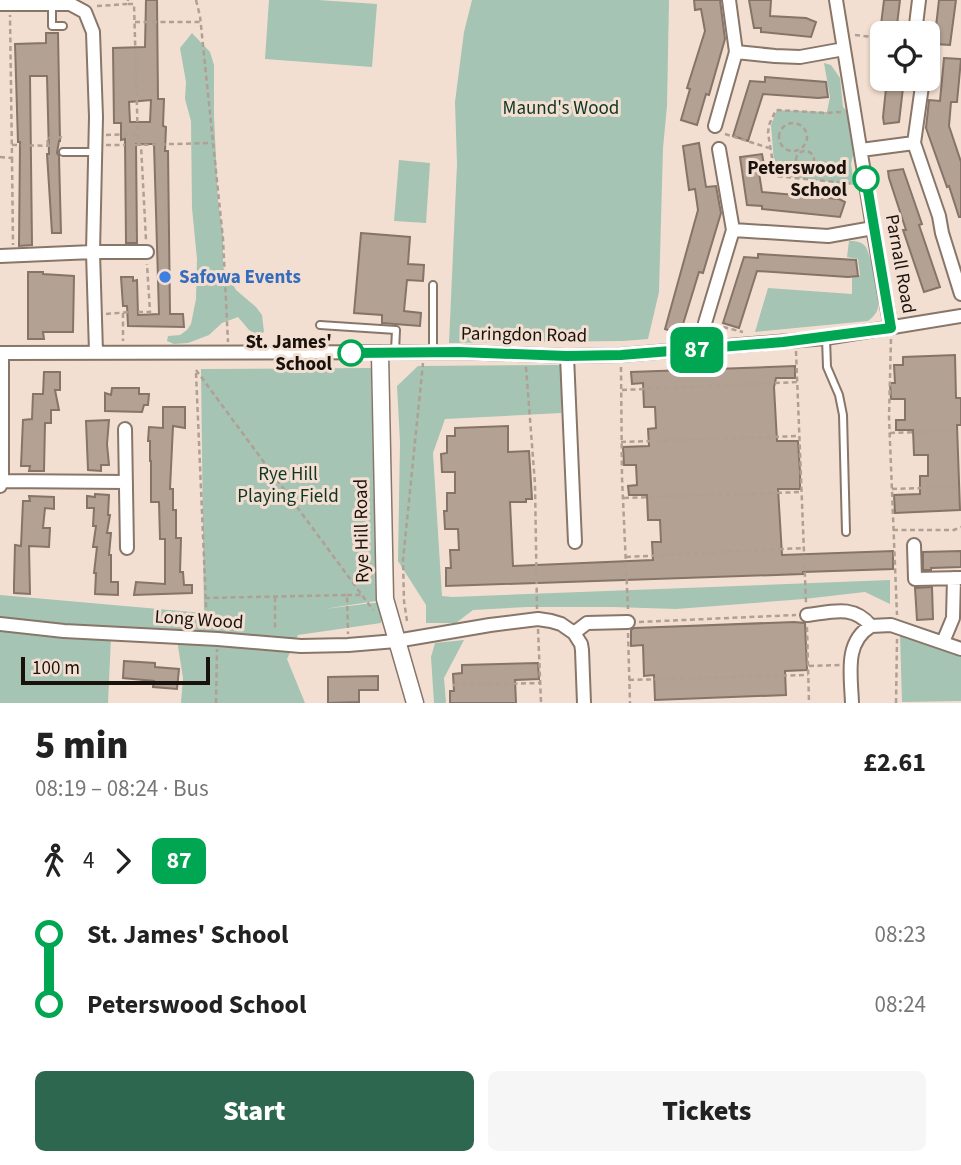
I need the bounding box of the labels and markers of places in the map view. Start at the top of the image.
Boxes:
place label: Peterswood School [747,155,848,204]
marker: Peterswood School [853,166,879,192]
place label: Safowa Events [179,264,301,291]
marker: Safowa Events [157,269,173,285]
place label: St. James' School [246,329,333,378]
marker: St. James' School [338,340,364,366]

